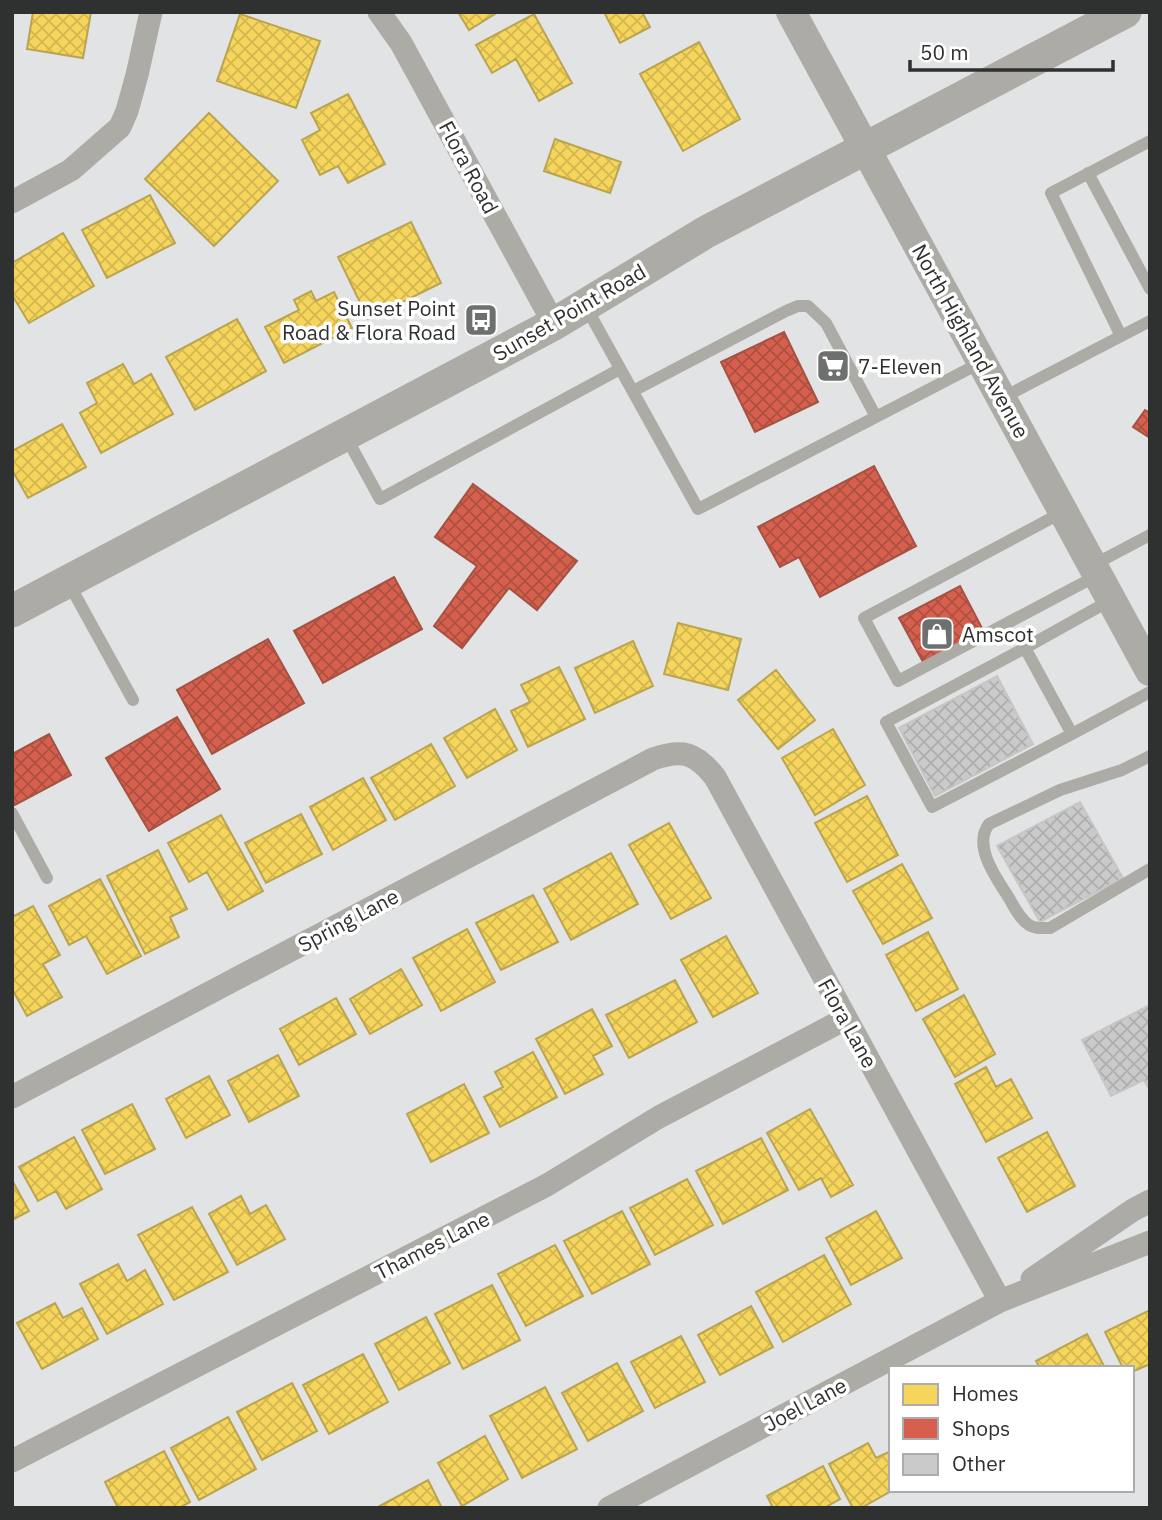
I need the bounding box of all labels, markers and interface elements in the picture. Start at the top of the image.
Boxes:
scale bar [910,28,1113,72]
text: 50 m [920,38,969,66]
street label: Flora Road [433,116,505,218]
street label: North Highland Avenue [906,239,1036,443]
street label: Sunset Point Road [488,257,650,367]
place label: Sunset Point Road & Flora Road [282,294,456,346]
bus stop icon: Sunset Point Road & Flora Road [462,301,500,339]
supermarket icon: 7-Eleven [814,347,852,385]
place label: 7-Eleven [858,352,942,380]
shop icon: Amscot [918,615,956,653]
place label: Amscot [962,620,1034,648]
street label: Spring Lane [293,882,403,958]
street label: Flora Lane [812,973,884,1073]
street label: Thames Lane [370,1204,494,1286]
legend [889,1366,1134,1492]
street label: Joel Lane [759,1371,851,1437]
text: Homes [952,1379,1019,1407]
text: Shops [952,1414,1010,1442]
text: Other [952,1449,1006,1477]

